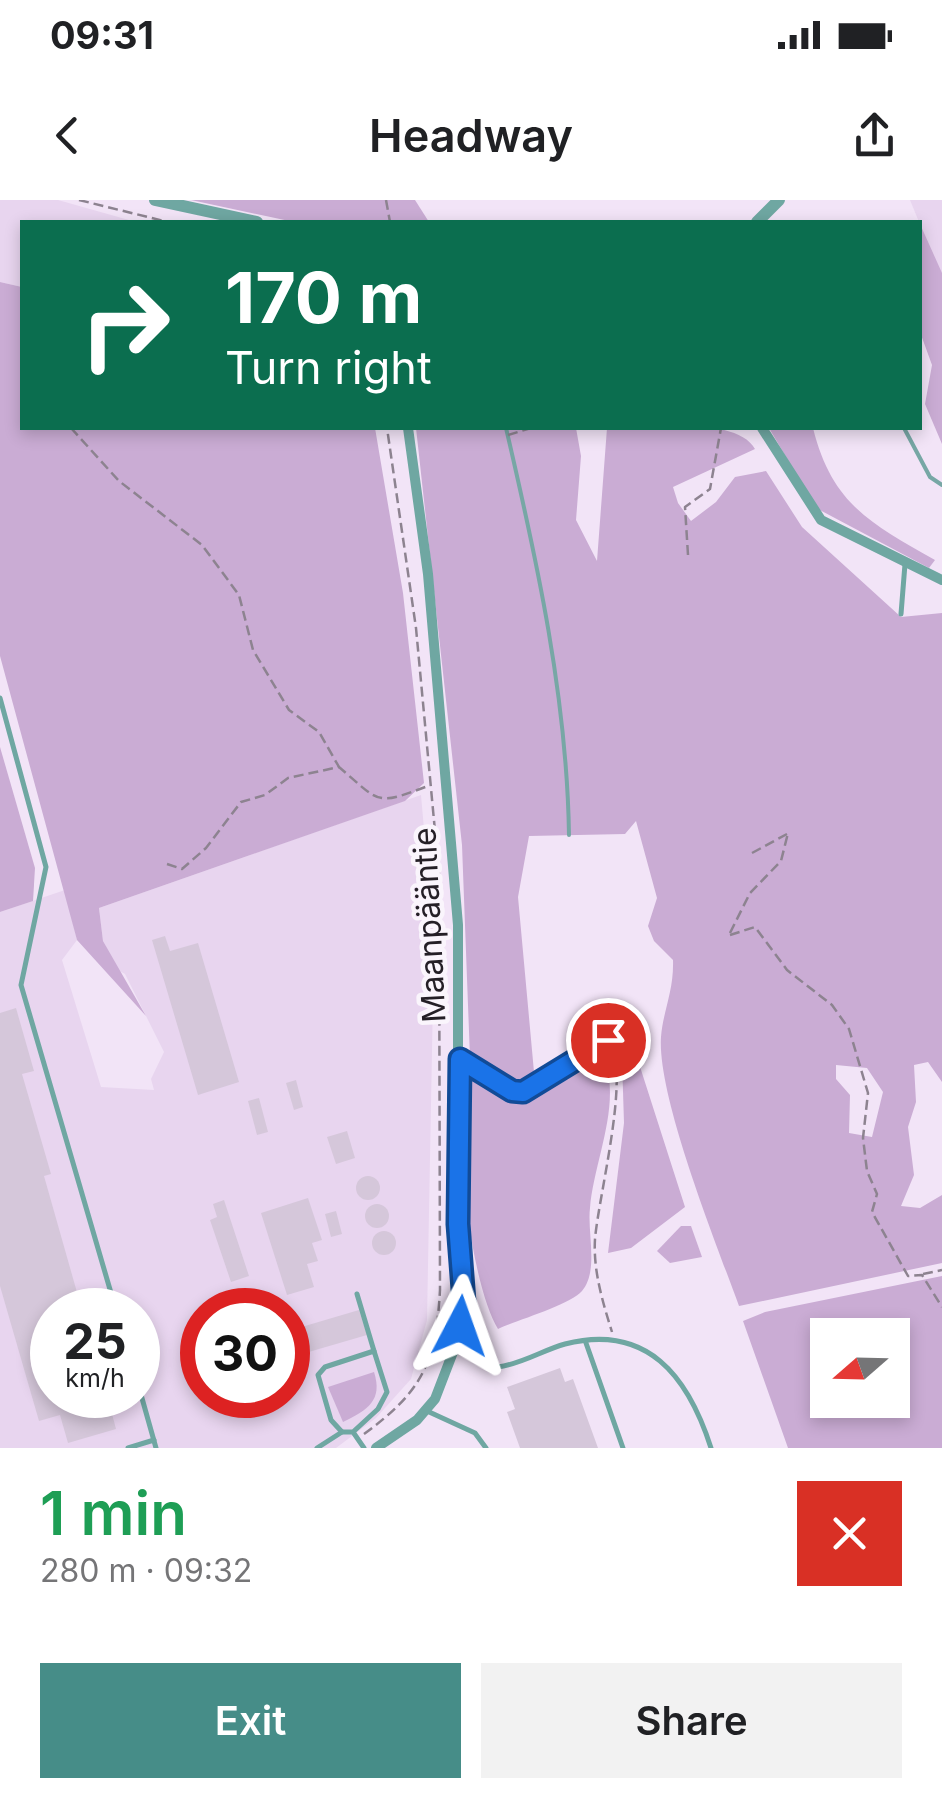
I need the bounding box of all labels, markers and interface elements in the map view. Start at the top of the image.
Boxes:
text: 09:31 [50,12,154,58]
icon: back [40,108,95,163]
text: Headway [369,108,573,163]
icon: share [847,108,902,163]
text: 170 m [225,255,422,340]
icon: right [60,260,190,390]
text: Turn right [225,340,432,395]
street label: Maanpääntie [404,826,454,1024]
pin [566,998,651,1083]
icon: arrive [581,1013,636,1068]
position arrow [408,1274,512,1378]
speed limit sign: 30 [180,1288,310,1418]
text: 25 [63,1311,127,1371]
north arrow [810,1318,910,1418]
map controls [810,1318,910,1418]
text: km/h [65,1363,125,1393]
text: 1 min [40,1477,187,1549]
button: close [797,1481,902,1586]
text: 280 m · 09:32 [40,1551,252,1590]
button: Exit [40,1663,461,1778]
button: Share [481,1663,902,1778]

